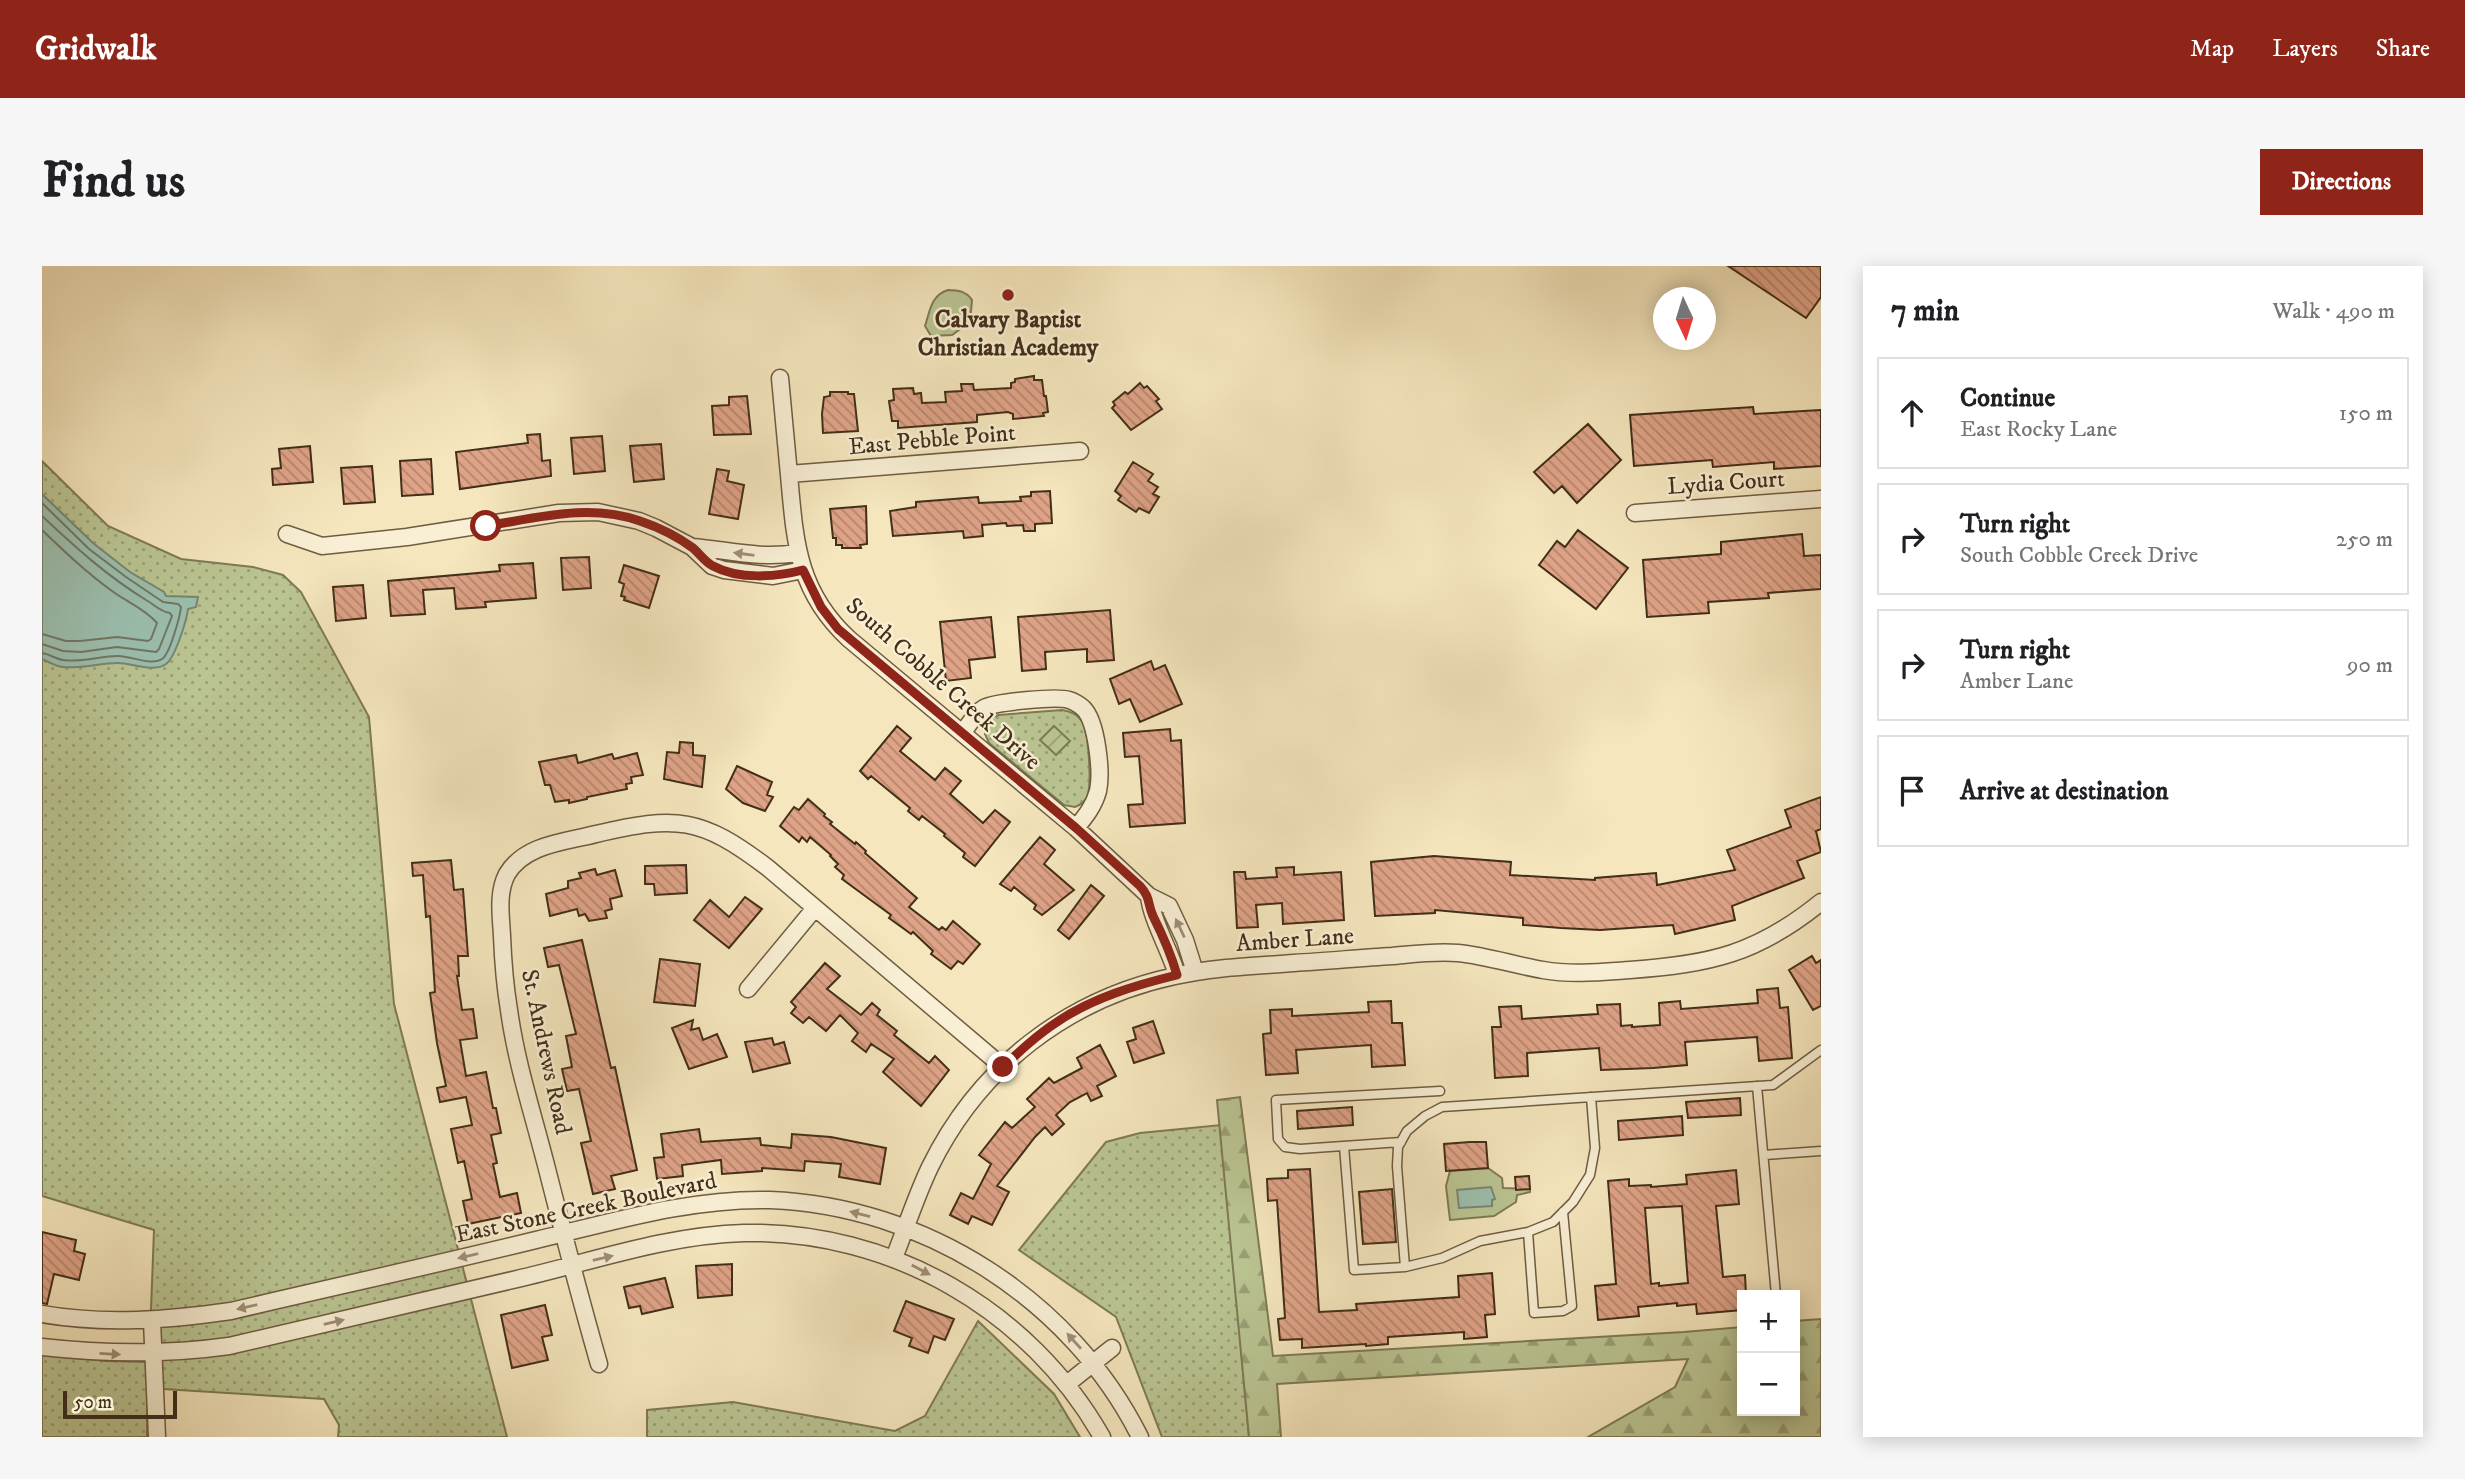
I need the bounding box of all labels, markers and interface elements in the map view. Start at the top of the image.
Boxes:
text: Gridwalk [35,29,157,70]
text: Map [2190,34,2234,64]
text: Layers [2272,34,2338,64]
text: Share [2376,34,2430,64]
button: Directions [2260,149,2423,215]
text: Find us [42,151,185,213]
marker: Calvary Baptist Christian Academy [1000,287,1016,303]
north arrow [1653,287,1716,350]
text: 7 min [1891,293,1959,330]
text: Walk · 490 m [2273,297,2395,326]
place label: Calvary Baptist Christian Academy [918,305,1099,363]
text: Continue [1960,382,2055,415]
icon: ahead [1893,394,1931,432]
text: 150 m [2339,399,2393,428]
text: East Rocky Lane [1960,415,2117,444]
street label: East Pebble Point [847,418,1017,462]
street label: Lydia Court [1666,464,1786,502]
text: Turn right [1960,508,2070,541]
route start [470,510,501,541]
icon: right [1893,520,1931,558]
text: 250 m [2336,525,2393,554]
text: South Cobble Creek Drive [1960,541,2198,570]
one-way arrow [733,549,755,560]
street label: South Cobble Creek Drive [839,591,1047,777]
text: Turn right [1960,634,2070,667]
icon: right [1893,646,1931,684]
text: 90 m [2347,651,2393,680]
text: Amber Lane [1960,667,2073,696]
icon: arrive [1893,772,1931,810]
text: Arrive at destination [1960,775,2169,808]
one-way arrow [1174,918,1185,938]
street label: Amber Lane [1235,921,1355,959]
street label: St. Andrews Road [514,967,578,1137]
route end [987,1051,1018,1082]
street label: East Stone Creek Boulevard [453,1166,719,1250]
one-way arrow [849,1208,871,1219]
one-way arrow [457,1251,479,1262]
one-way arrow [592,1252,614,1263]
one-way arrow [911,1265,931,1276]
map controls [1737,1290,1800,1416]
button: + [1737,1290,1800,1353]
one-way arrow [236,1302,258,1313]
one-way arrow [323,1316,345,1327]
one-way arrow [1066,1332,1082,1350]
one-way arrow [99,1348,121,1359]
button: − [1737,1353,1800,1416]
scale bar [63,1388,177,1420]
text: 50 m [74,1391,112,1414]

